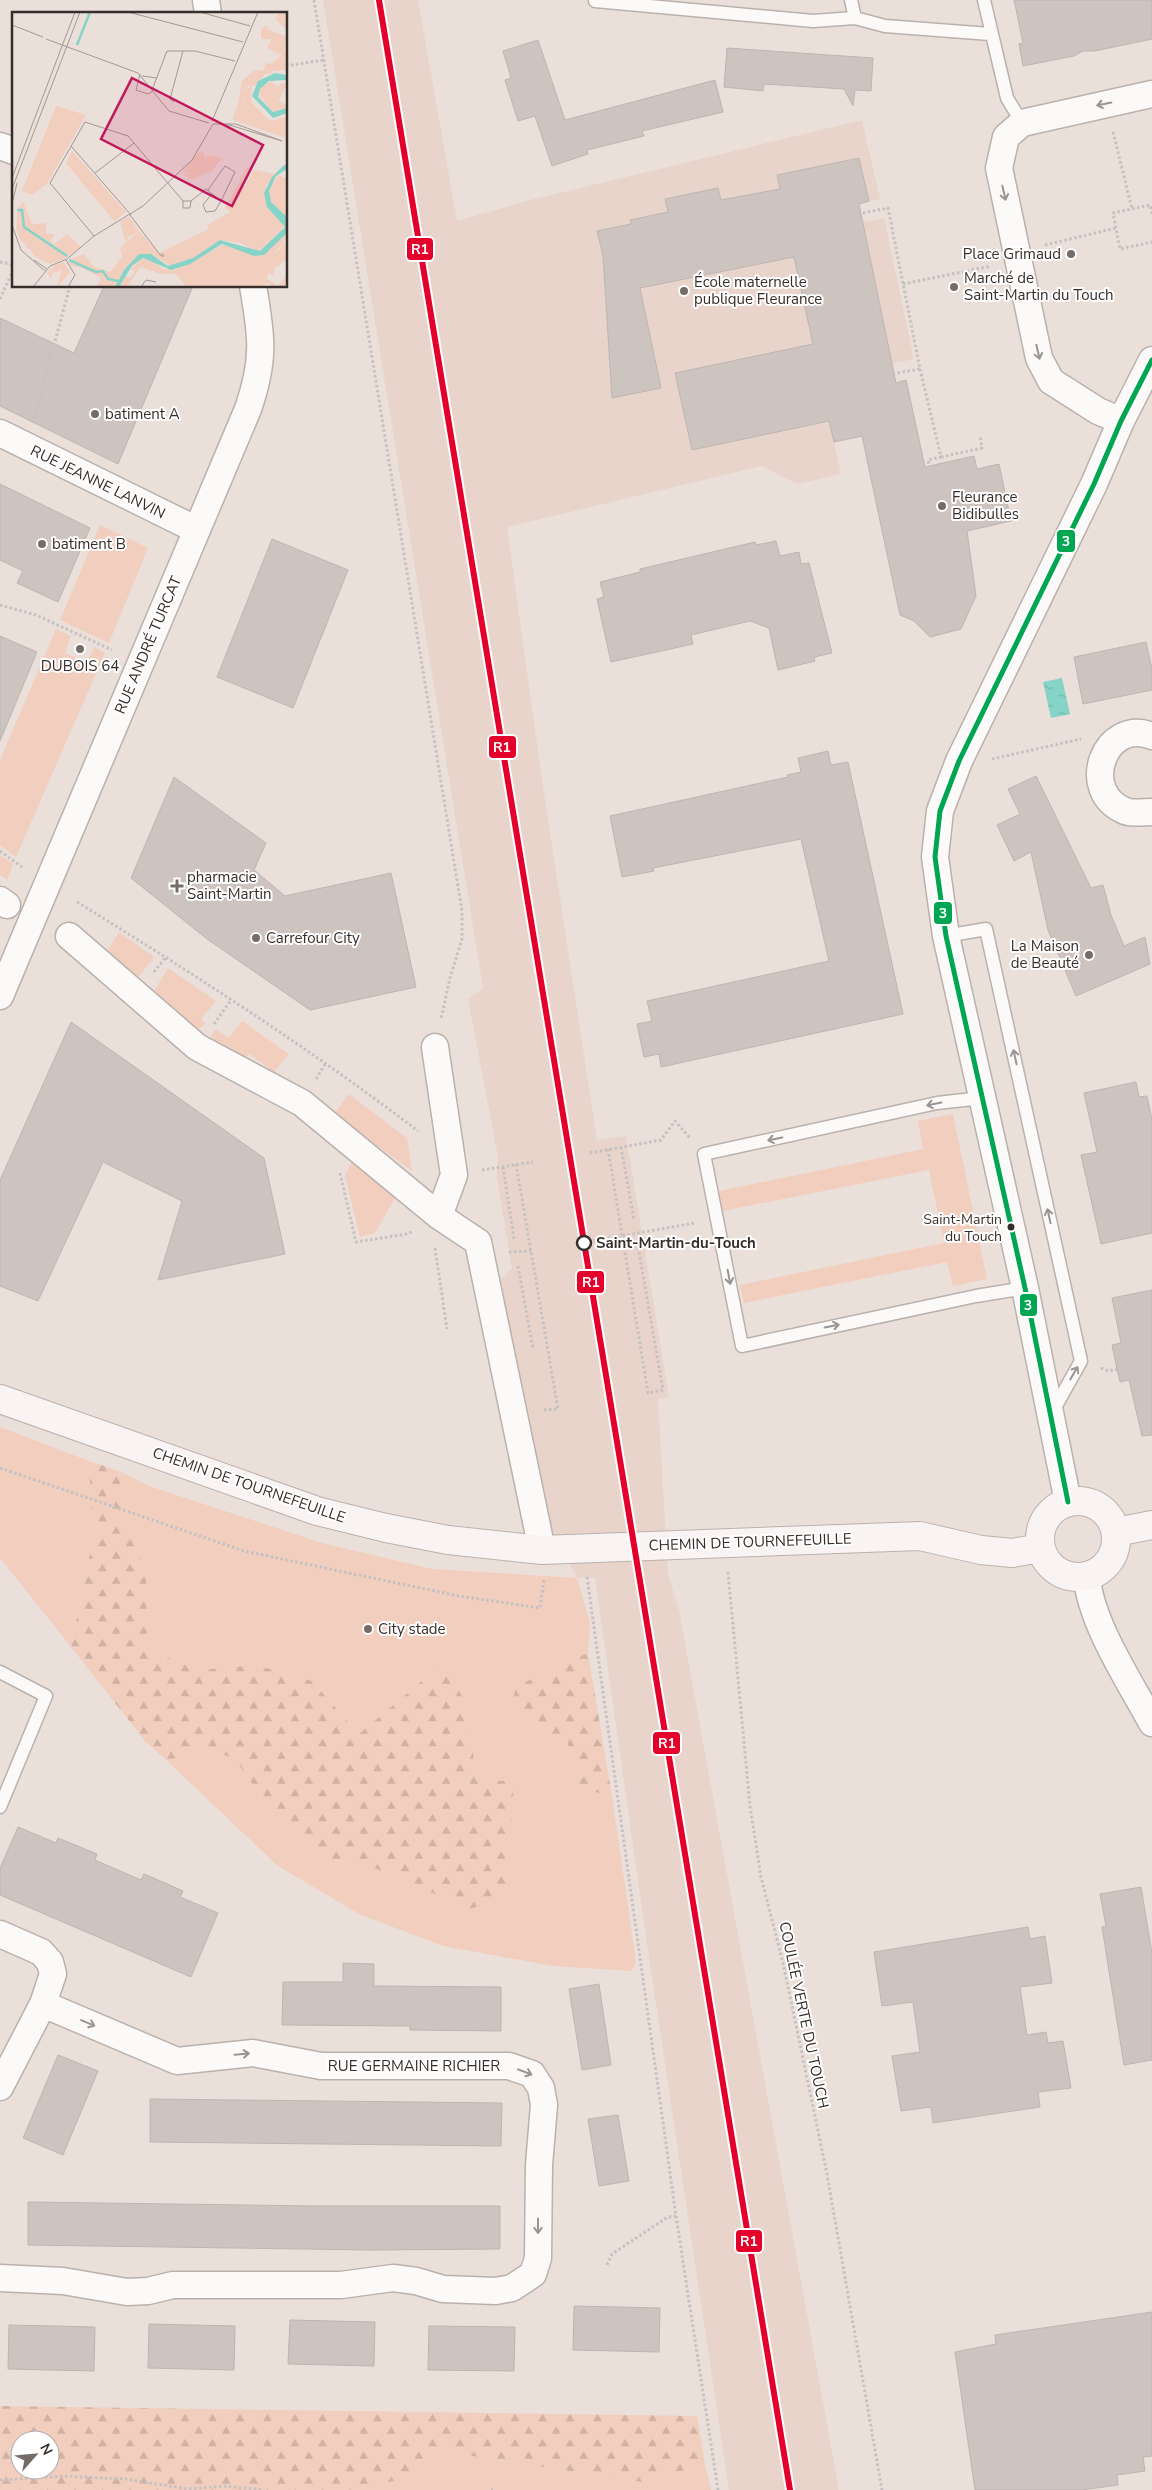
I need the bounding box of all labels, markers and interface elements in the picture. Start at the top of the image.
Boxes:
inset map [12,12,288,288]
one-way arrow [1097,100,1113,109]
one-way arrow [1000,184,1009,200]
line badge: R1 [406,237,434,261]
text: R1 [411,240,429,259]
place label: Place Grimaud [963,244,1061,264]
marker: Place Grimaud [1065,248,1077,260]
place label: Marché de Saint-Martin du Touch [964,268,1113,305]
place label: École maternelle publique Fleurance [694,272,822,309]
marker: Marché de Saint-Martin du Touch [948,281,960,293]
marker: École maternelle publique Fleurance [678,285,690,297]
one-way arrow [1034,343,1043,359]
place label: batiment A [105,404,180,424]
marker: batiment A [89,408,101,420]
street label: RUE JEANNE LANVIN [27,441,169,523]
place label: Fleurance Bidibulles [952,487,1019,524]
marker: Fleurance Bidibulles [936,500,948,512]
line badge: 3 [1056,529,1076,553]
text: 3 [1062,532,1070,551]
place label: batiment B [52,534,126,554]
marker: batiment B [36,538,48,550]
street label: RUE ANDRÉ TURCAT [110,573,186,717]
marker: DUBOIS 64 [74,643,86,655]
place label: DUBOIS 64 [41,656,119,676]
line badge: R1 [488,735,517,759]
text: R1 [493,738,511,757]
place label: pharmacie Saint-Martin [187,867,271,904]
marker: pharmacie Saint-Martin [171,880,183,892]
line badge: 3 [933,901,953,925]
text: 3 [939,904,947,923]
place label: Carrefour City [266,928,360,948]
marker: Carrefour City [250,932,262,944]
place label: La Maison de Beauté [1011,936,1079,973]
marker: La Maison de Beauté [1083,949,1095,961]
one-way arrow [1009,1050,1019,1066]
one-way arrow [926,1100,942,1110]
one-way arrow [767,1135,783,1144]
one-way arrow [1044,1209,1053,1225]
place label: Saint-Martin du Touch [923,1210,1002,1246]
marker: Saint-Martin du Touch [1006,1222,1016,1232]
place label: Saint-Martin-du-Touch [596,1233,756,1253]
marker: Saint-Martin-du-Touch [576,1235,592,1251]
one-way arrow [724,1268,734,1284]
line badge: R1 [576,1270,605,1294]
text: R1 [582,1273,600,1292]
line badge: 3 [1019,1293,1038,1317]
text: 3 [1024,1296,1032,1315]
one-way arrow [824,1321,840,1331]
one-way arrow [1070,1367,1080,1381]
street label: CHEMIN DE TOURNEFEUILLE [150,1442,348,1528]
street label: CHEMIN DE TOURNEFEUILLE [648,1528,852,1556]
place label: City stade [378,1619,446,1639]
marker: City stade [362,1623,374,1635]
line badge: R1 [652,1731,681,1755]
text: R1 [658,1734,676,1753]
street label: COULÉE VERTE DU TOUCH [774,1920,834,2110]
one-way arrow [80,2019,95,2029]
one-way arrow [234,2049,250,2058]
street label: RUE GERMAINE RICHIER [328,2056,500,2076]
one-way arrow [517,2068,532,2077]
one-way arrow [533,2217,543,2233]
line badge: R1 [735,2229,763,2253]
text: R1 [740,2232,758,2251]
north arrow [10,2430,60,2480]
text: N [35,2440,57,2458]

